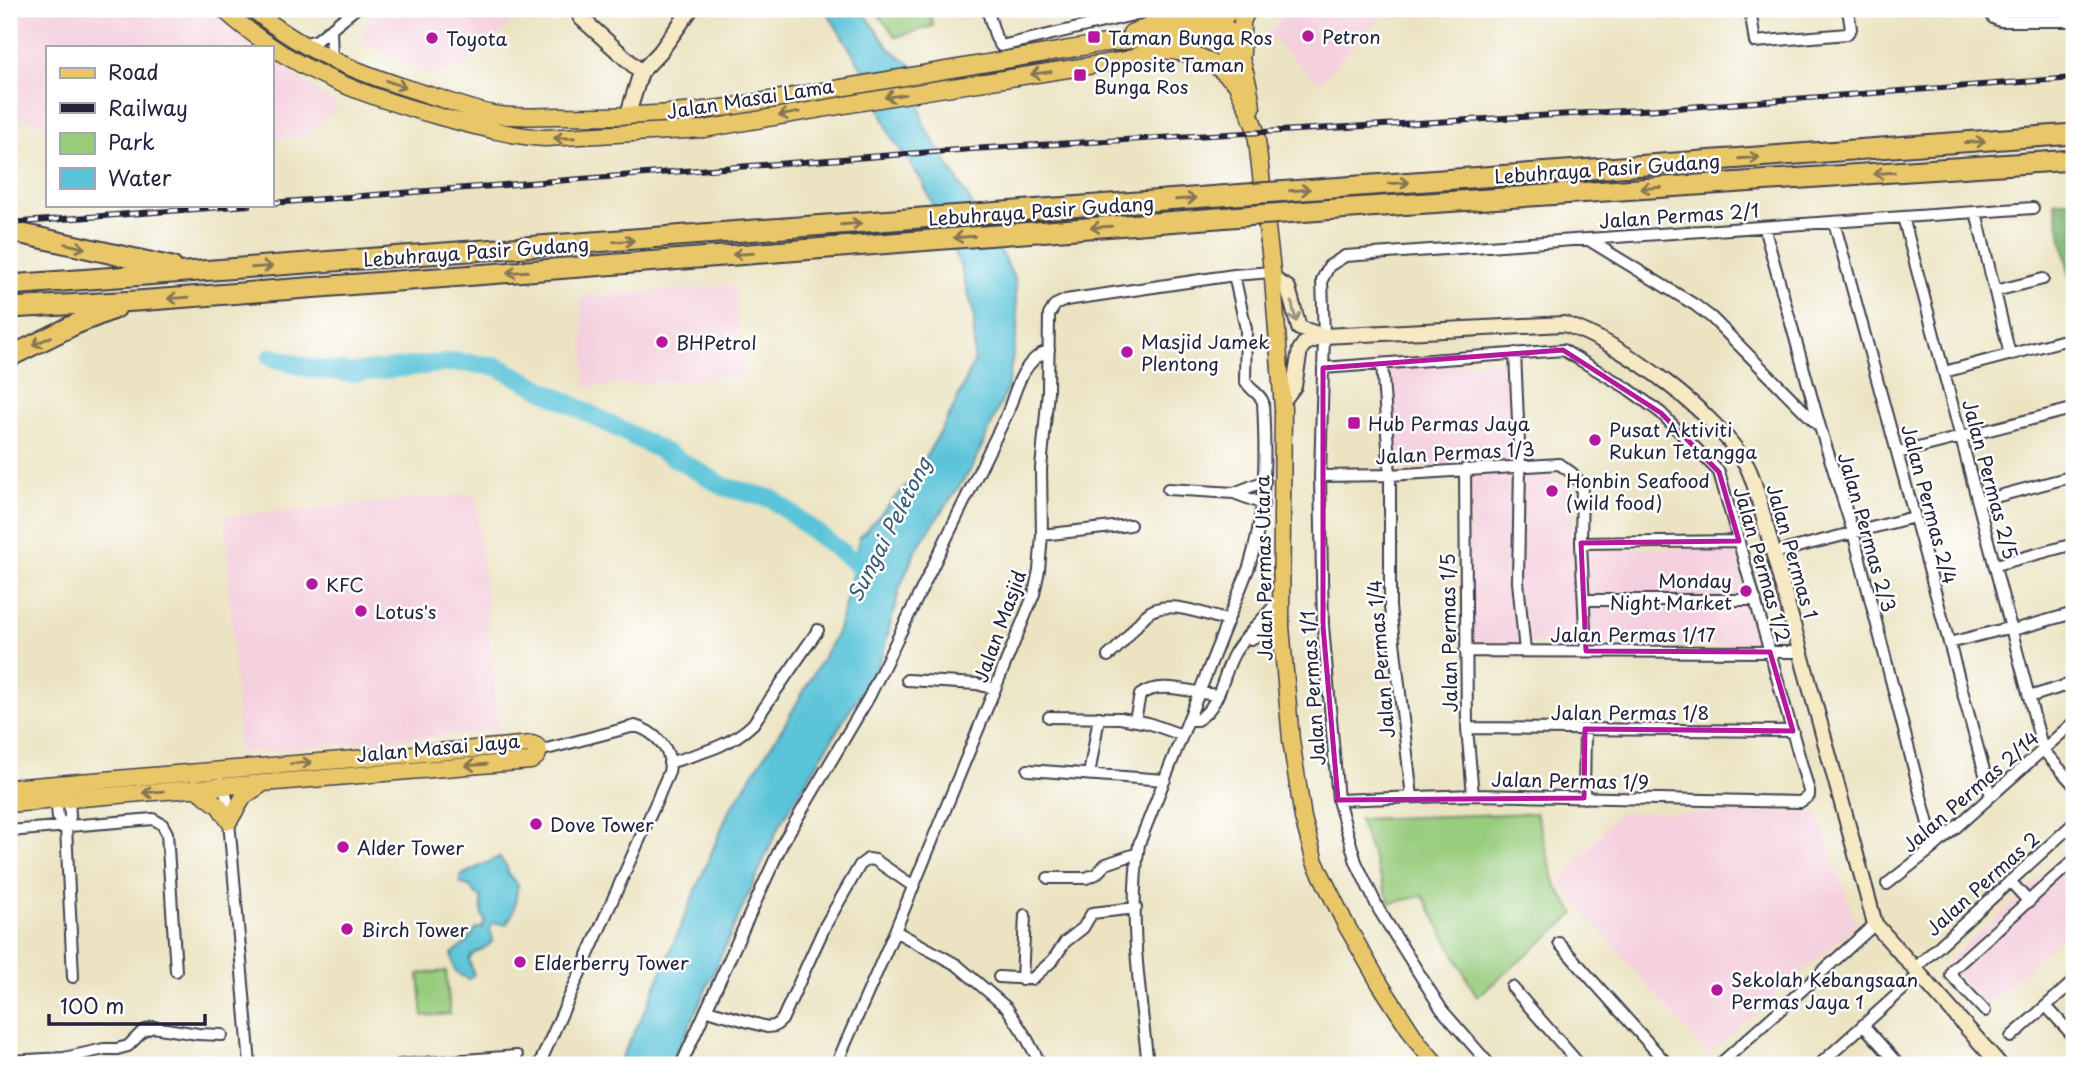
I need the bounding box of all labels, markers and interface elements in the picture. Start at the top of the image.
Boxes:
place label: Petron [1322,22,1381,50]
place label: Taman Bunga Ros [1108,23,1272,51]
place label: Toyota [446,24,507,52]
marker: Petron [1300,28,1316,44]
marker: Taman Bunga Ros [1086,29,1102,45]
marker: Toyota [424,30,440,46]
legend [46,46,273,206]
place label: Opposite Taman Bunga Ros [1094,50,1245,100]
text: Road [108,55,159,87]
one-way arrow [1030,67,1053,80]
marker: Opposite Taman Bunga Ros [1072,67,1088,83]
street label: Jalan Masai Lama [664,71,836,125]
one-way arrow [384,79,406,91]
one-way arrow [884,90,907,103]
text: Railway [108,91,188,123]
one-way arrow [779,108,801,121]
text: Park [108,125,155,157]
one-way arrow [552,131,575,145]
one-way arrow [1964,135,1987,148]
street label: Lebuhraya Pasir Gudang [1493,146,1721,190]
one-way arrow [1737,151,1759,164]
text: Water [108,161,172,193]
one-way arrow [1873,166,1896,179]
one-way arrow [1388,176,1410,189]
one-way arrow [1641,182,1663,195]
one-way arrow [1288,184,1311,197]
street label: Lebuhraya Pasir Gudang [927,188,1155,232]
one-way arrow [1175,192,1197,205]
street label: Jalan Permas 2/1 [1598,195,1760,235]
one-way arrow [839,217,862,230]
one-way arrow [1091,221,1113,234]
street label: Lebuhraya Pasir Gudang [362,229,590,273]
one-way arrow [953,231,976,244]
one-way arrow [612,234,635,247]
one-way arrow [63,240,86,253]
one-way arrow [733,248,755,261]
one-way arrow [250,260,273,273]
one-way arrow [506,266,528,279]
one-way arrow [168,292,190,305]
one-way arrow [1288,300,1301,323]
place label: Masjid Jamek Plentong [1141,327,1270,377]
place label: BHPetrol [676,328,757,356]
one-way arrow [32,334,53,348]
marker: BHPetrol [654,334,670,350]
marker: Masjid Jamek Plentong [1119,344,1135,360]
street label: Jalan Permas 2/5 [1956,396,2026,562]
place label: Hub Permas Jaya [1368,409,1530,437]
marker: Hub Permas Jaya [1346,415,1362,431]
place label: Pusat Aktiviti Rukun Tetangga [1609,415,1757,465]
street label: Jalan Permas 2/4 [1895,421,1965,587]
marker: Pusat Aktiviti Rukun Tetangga [1587,432,1603,448]
street label: Jalan Permas 1/3 [1375,434,1535,470]
street label: Jalan Permas 2/3 [1832,449,1904,615]
water label: Sungai Peletong [838,450,939,607]
place label: Honbin Seafood (wild food) [1566,466,1710,516]
street label: Jalan Permas Utara [1247,475,1279,661]
street label: Jalan Permas 1 [1760,480,1826,622]
marker: Honbin Seafood (wild food) [1544,483,1560,499]
street label: Jalan Permas 1/2 [1727,483,1799,645]
street label: Jalan Permas 1/5 [1433,553,1463,713]
street label: Jalan Masjid [966,566,1032,686]
place label: Monday Night Market [1610,566,1732,616]
place label: KFC [326,570,364,598]
marker: KFC [304,576,320,592]
street label: Jalan Permas 1/4 [1359,579,1401,739]
marker: Monday Night Market [1738,583,1754,599]
place label: Lotus's [375,597,436,625]
marker: Lotus's [353,603,369,619]
street label: Jalan Permas 1/1 [1293,610,1331,766]
street label: Jalan Permas 1/17 [1550,620,1716,648]
street label: Jalan Permas 1/8 [1551,698,1709,726]
street label: Jalan Permas 2/14 [1895,724,2045,858]
street label: Jalan Masai Jaya [355,726,521,768]
one-way arrow [289,756,312,769]
one-way arrow [466,759,488,772]
street label: Jalan Permas 1/9 [1491,765,1649,795]
one-way arrow [142,786,165,799]
place label: Dove Tower [550,810,654,838]
marker: Dove Tower [528,816,544,832]
street label: Jalan Permas 2 [1919,824,2045,942]
place label: Alder Tower [357,833,464,861]
marker: Alder Tower [335,839,351,855]
place label: Birch Tower [361,915,469,943]
marker: Birch Tower [339,921,355,937]
place label: Elderberry Tower [534,948,689,976]
marker: Elderberry Tower [512,954,528,970]
place label: Sekolah Kebangsaan Permas Jaya 1 [1731,965,1918,1015]
marker: Sekolah Kebangsaan Permas Jaya 1 [1709,982,1725,998]
scale bar [49,983,205,1027]
text: 100 m [60,989,124,1021]

